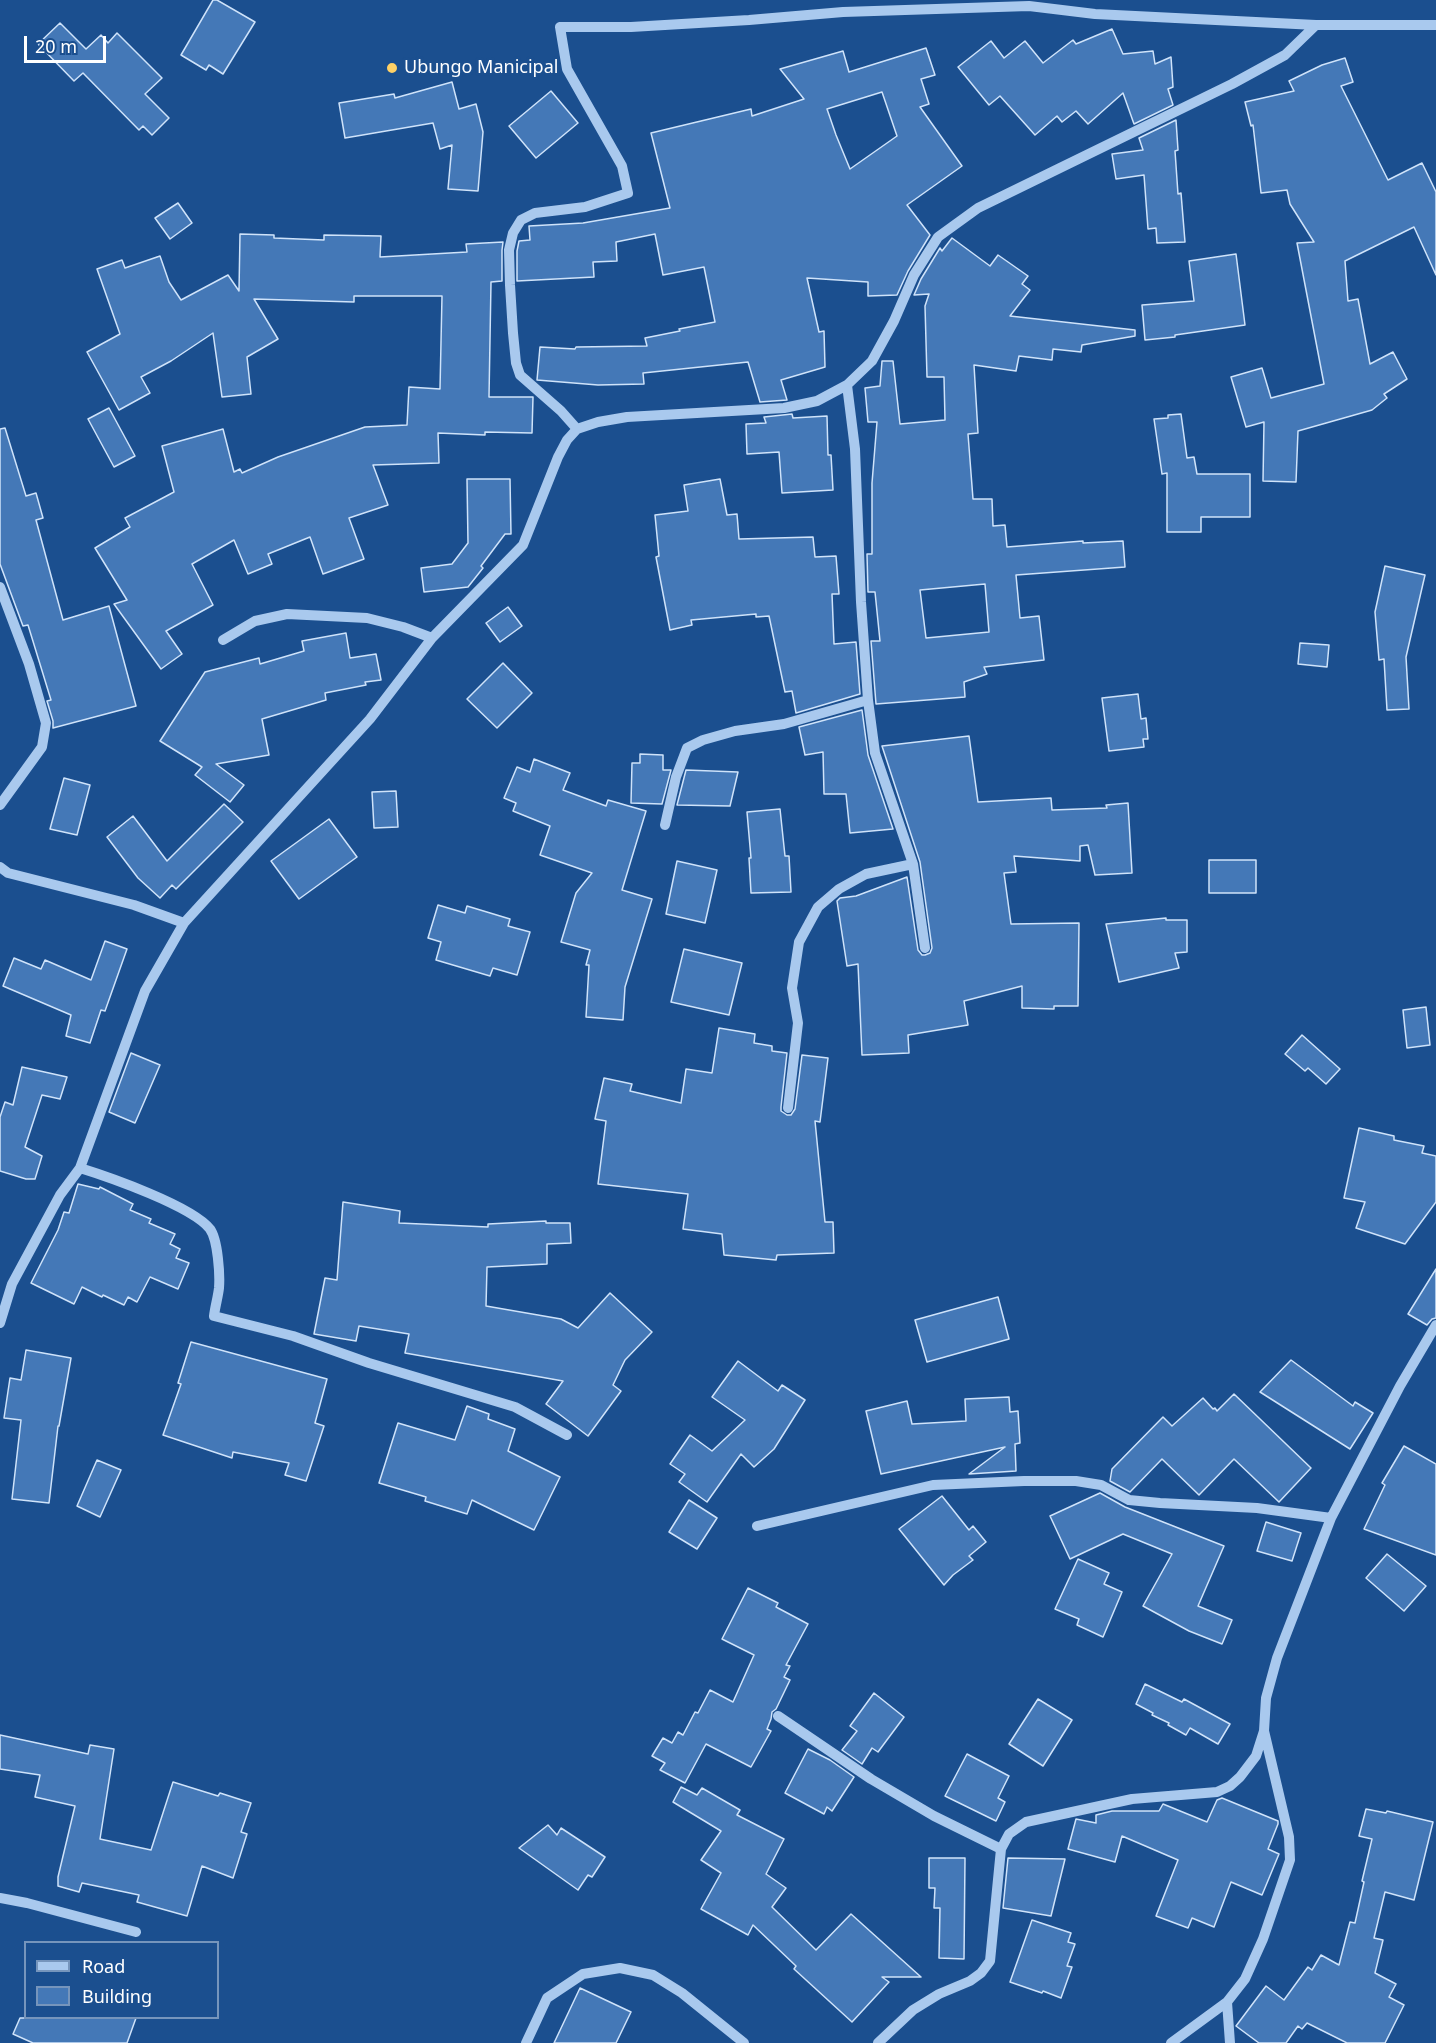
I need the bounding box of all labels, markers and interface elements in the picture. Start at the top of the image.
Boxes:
scale bar [27,24,110,62]
text: 20 m [35,34,77,58]
place label: Ubungo Manicipal [404,57,558,79]
marker: Ubungo Manicipal [385,61,399,75]
legend [24,1941,219,2019]
text: Road [82,1954,125,1978]
text: Building [82,1984,152,2008]

